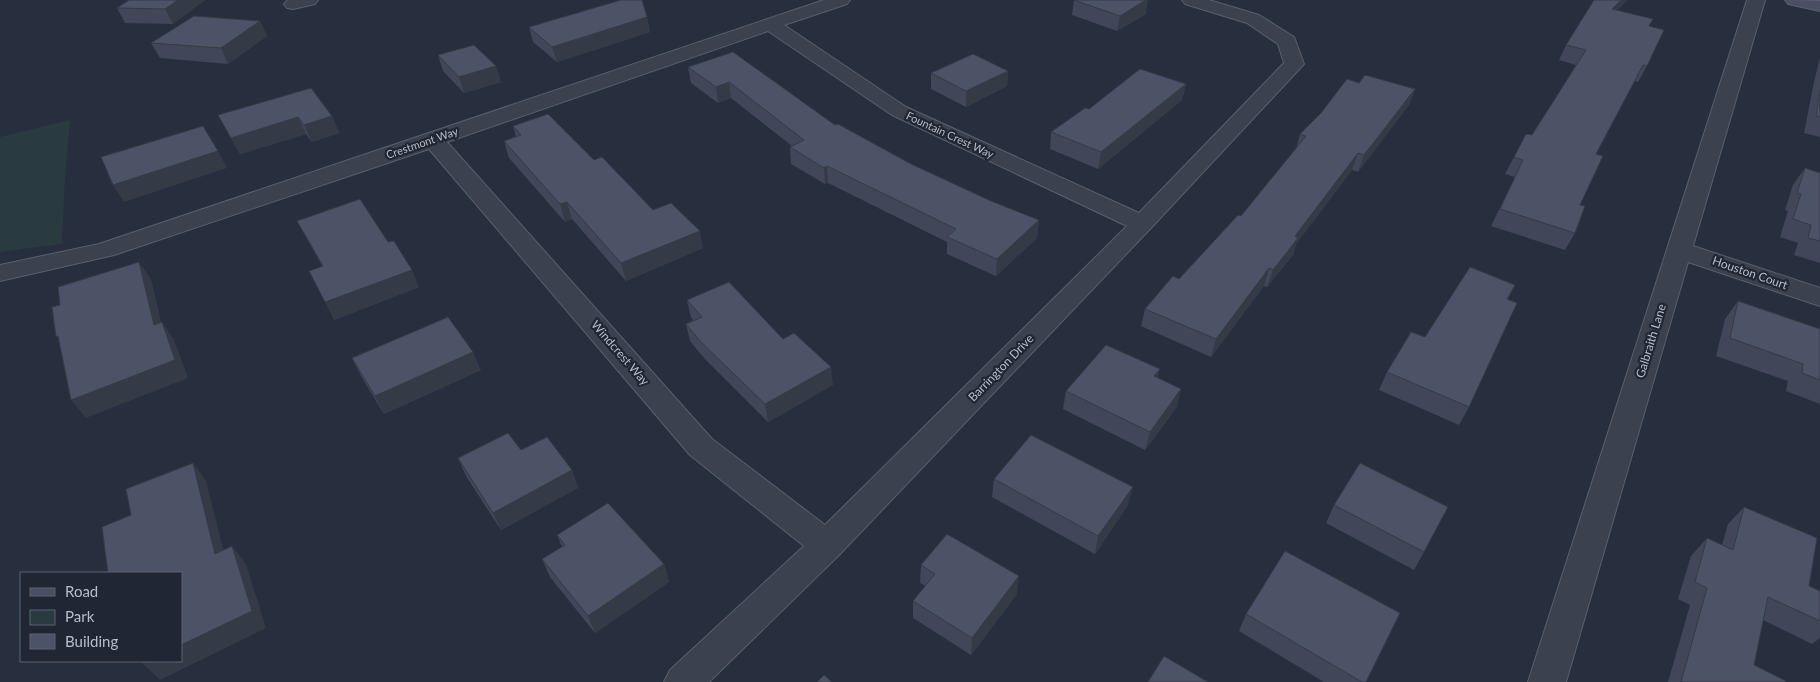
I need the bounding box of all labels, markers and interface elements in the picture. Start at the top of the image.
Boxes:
street label: Fountain Crest Way [904,109,996,161]
street label: Crestmont Way [384,124,460,161]
street label: Houston Court [1711,253,1790,293]
street label: Galbraith Lane [1632,302,1669,380]
street label: Windcrest Way [588,317,653,389]
street label: Barrington Drive [965,331,1036,404]
legend [20,572,182,662]
text: Road [65,582,98,600]
text: Park [65,607,95,625]
text: Building [65,632,118,650]

